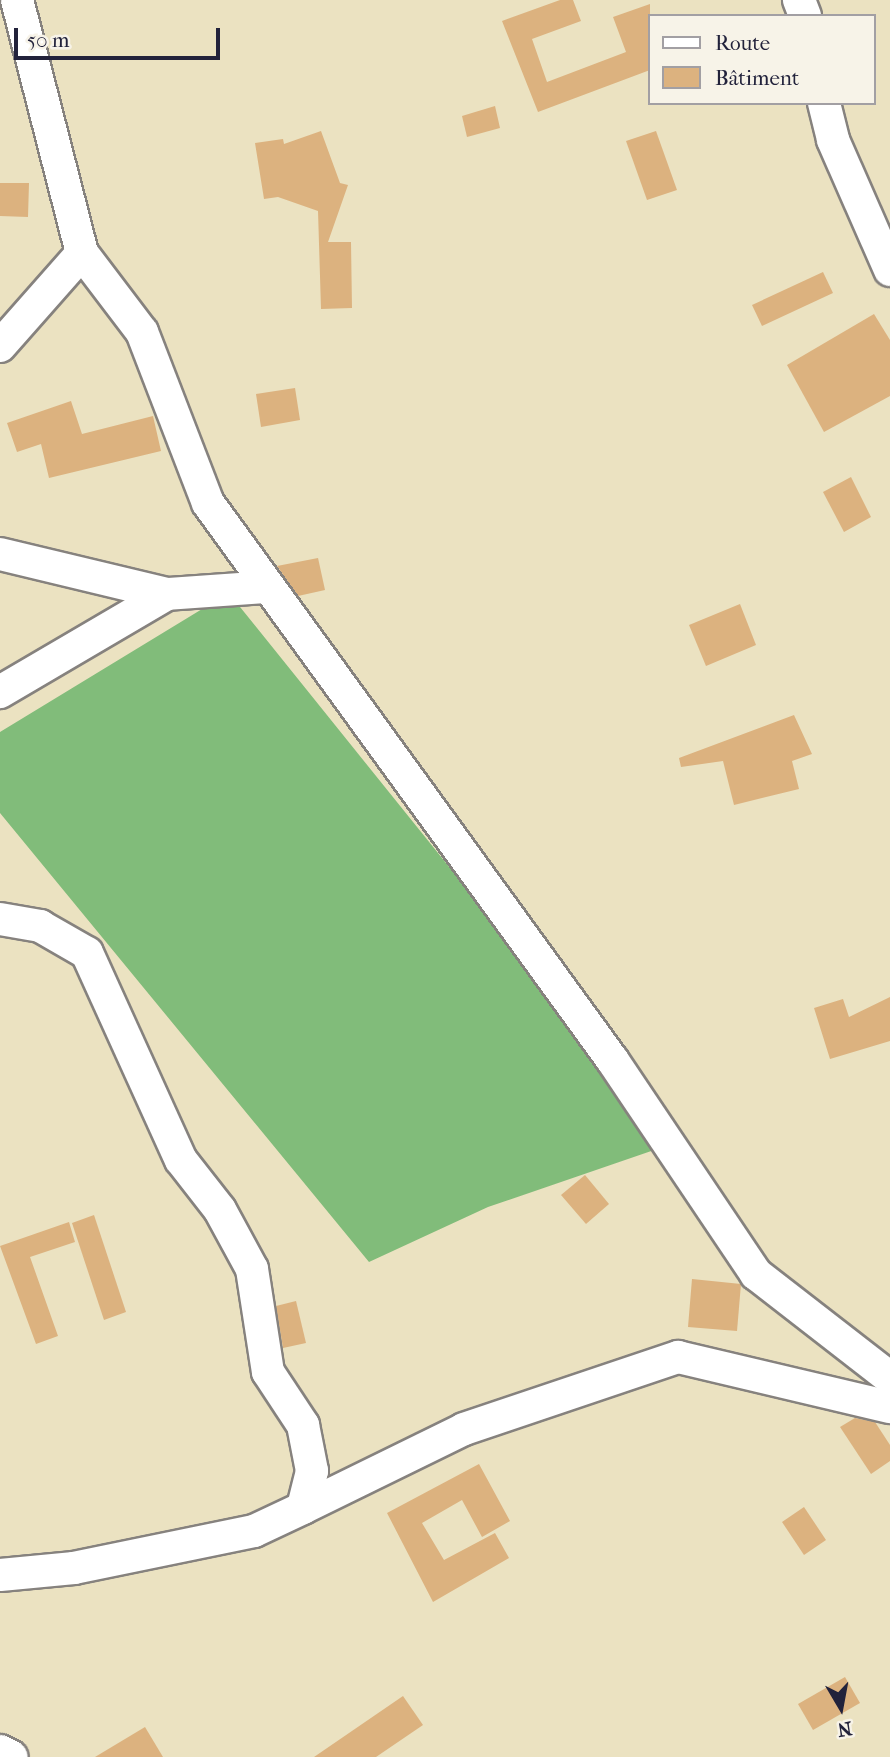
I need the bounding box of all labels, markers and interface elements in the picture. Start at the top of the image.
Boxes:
scale bar [18,14,224,58]
legend [648,14,876,105]
text: 50 m [27,28,70,52]
text: Route [715,31,770,55]
text: Bâtiment [715,66,799,90]
north arrow [806,1673,876,1743]
text: N [836,1717,854,1741]

